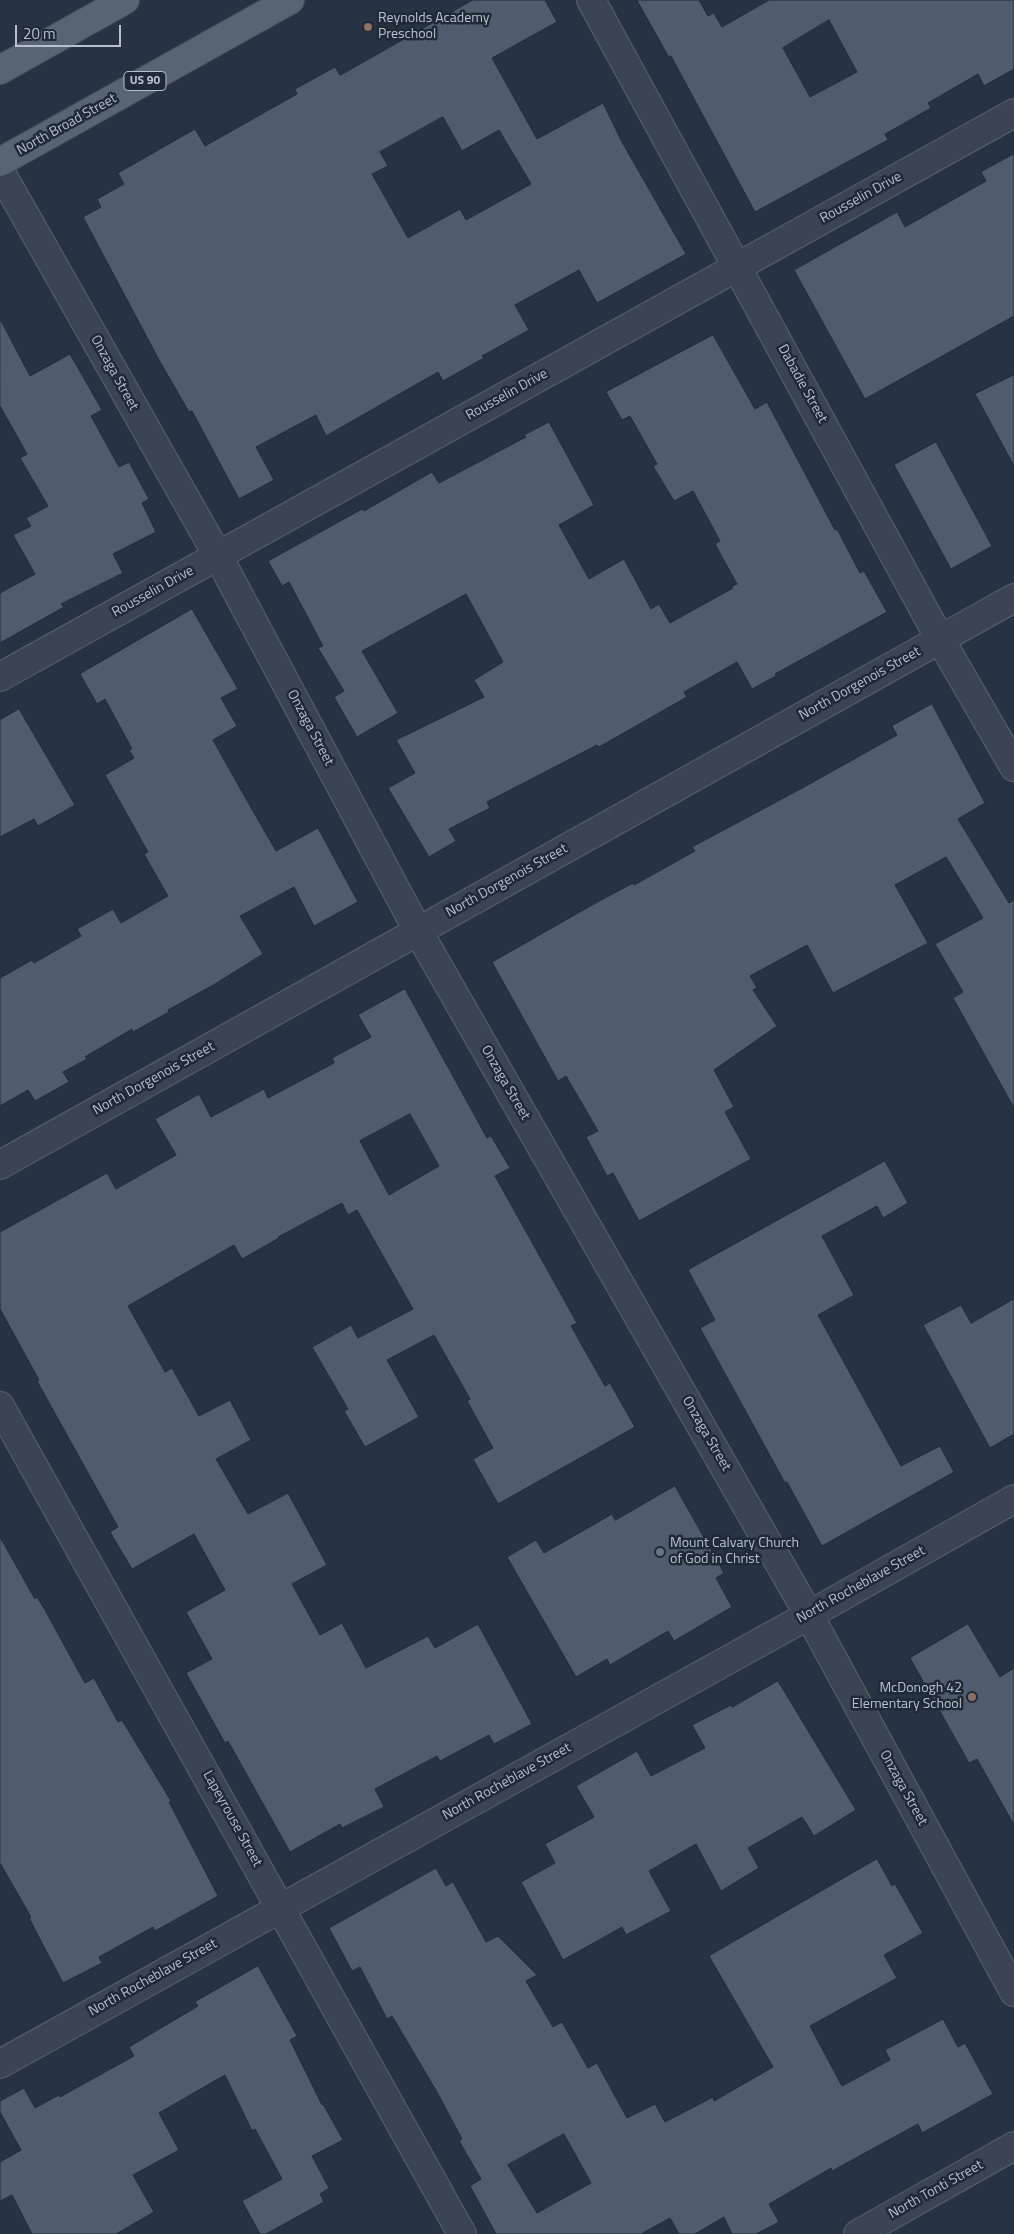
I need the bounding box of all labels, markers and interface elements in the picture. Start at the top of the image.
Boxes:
place label: Reynolds Academy Preschool [378,11,490,44]
scale bar [18,15,124,47]
marker: Reynolds Academy Preschool [362,21,374,33]
text: 20 m [23,22,56,45]
road number: US 90 [124,72,166,90]
street label: North Broad Street [14,91,120,159]
street label: Rousselin Drive [817,169,905,227]
street label: Onzaga Street [86,332,142,414]
street label: Dabadie Street [774,342,830,426]
street label: Rousselin Drive [463,366,551,424]
street label: Rousselin Drive [109,563,197,621]
street label: North Dorgenois Street [796,644,924,724]
street label: Onzaga Street [283,687,337,769]
street label: North Dorgenois Street [443,841,571,921]
street label: North Dorgenois Street [90,1039,218,1119]
street label: Onzaga Street [477,1043,533,1123]
street label: Onzaga Street [678,1394,734,1474]
place label: Mount Calvary Church of God in Christ [670,1536,799,1568]
street label: North Rocheblave Street [794,1543,928,1627]
marker: Mount Calvary Church of God in Christ [654,1546,666,1558]
place label: McDonogh 42 Elementary School [852,1681,962,1714]
marker: McDonogh 42 Elementary School [966,1691,978,1703]
street label: North Rocheblave Street [440,1740,574,1824]
street label: Onzaga Street [875,1747,931,1829]
street label: Lapeyrouse Street [199,1768,265,1870]
street label: North Rocheblave Street [86,1936,220,2020]
street label: North Tonti Street [886,2157,986,2223]

